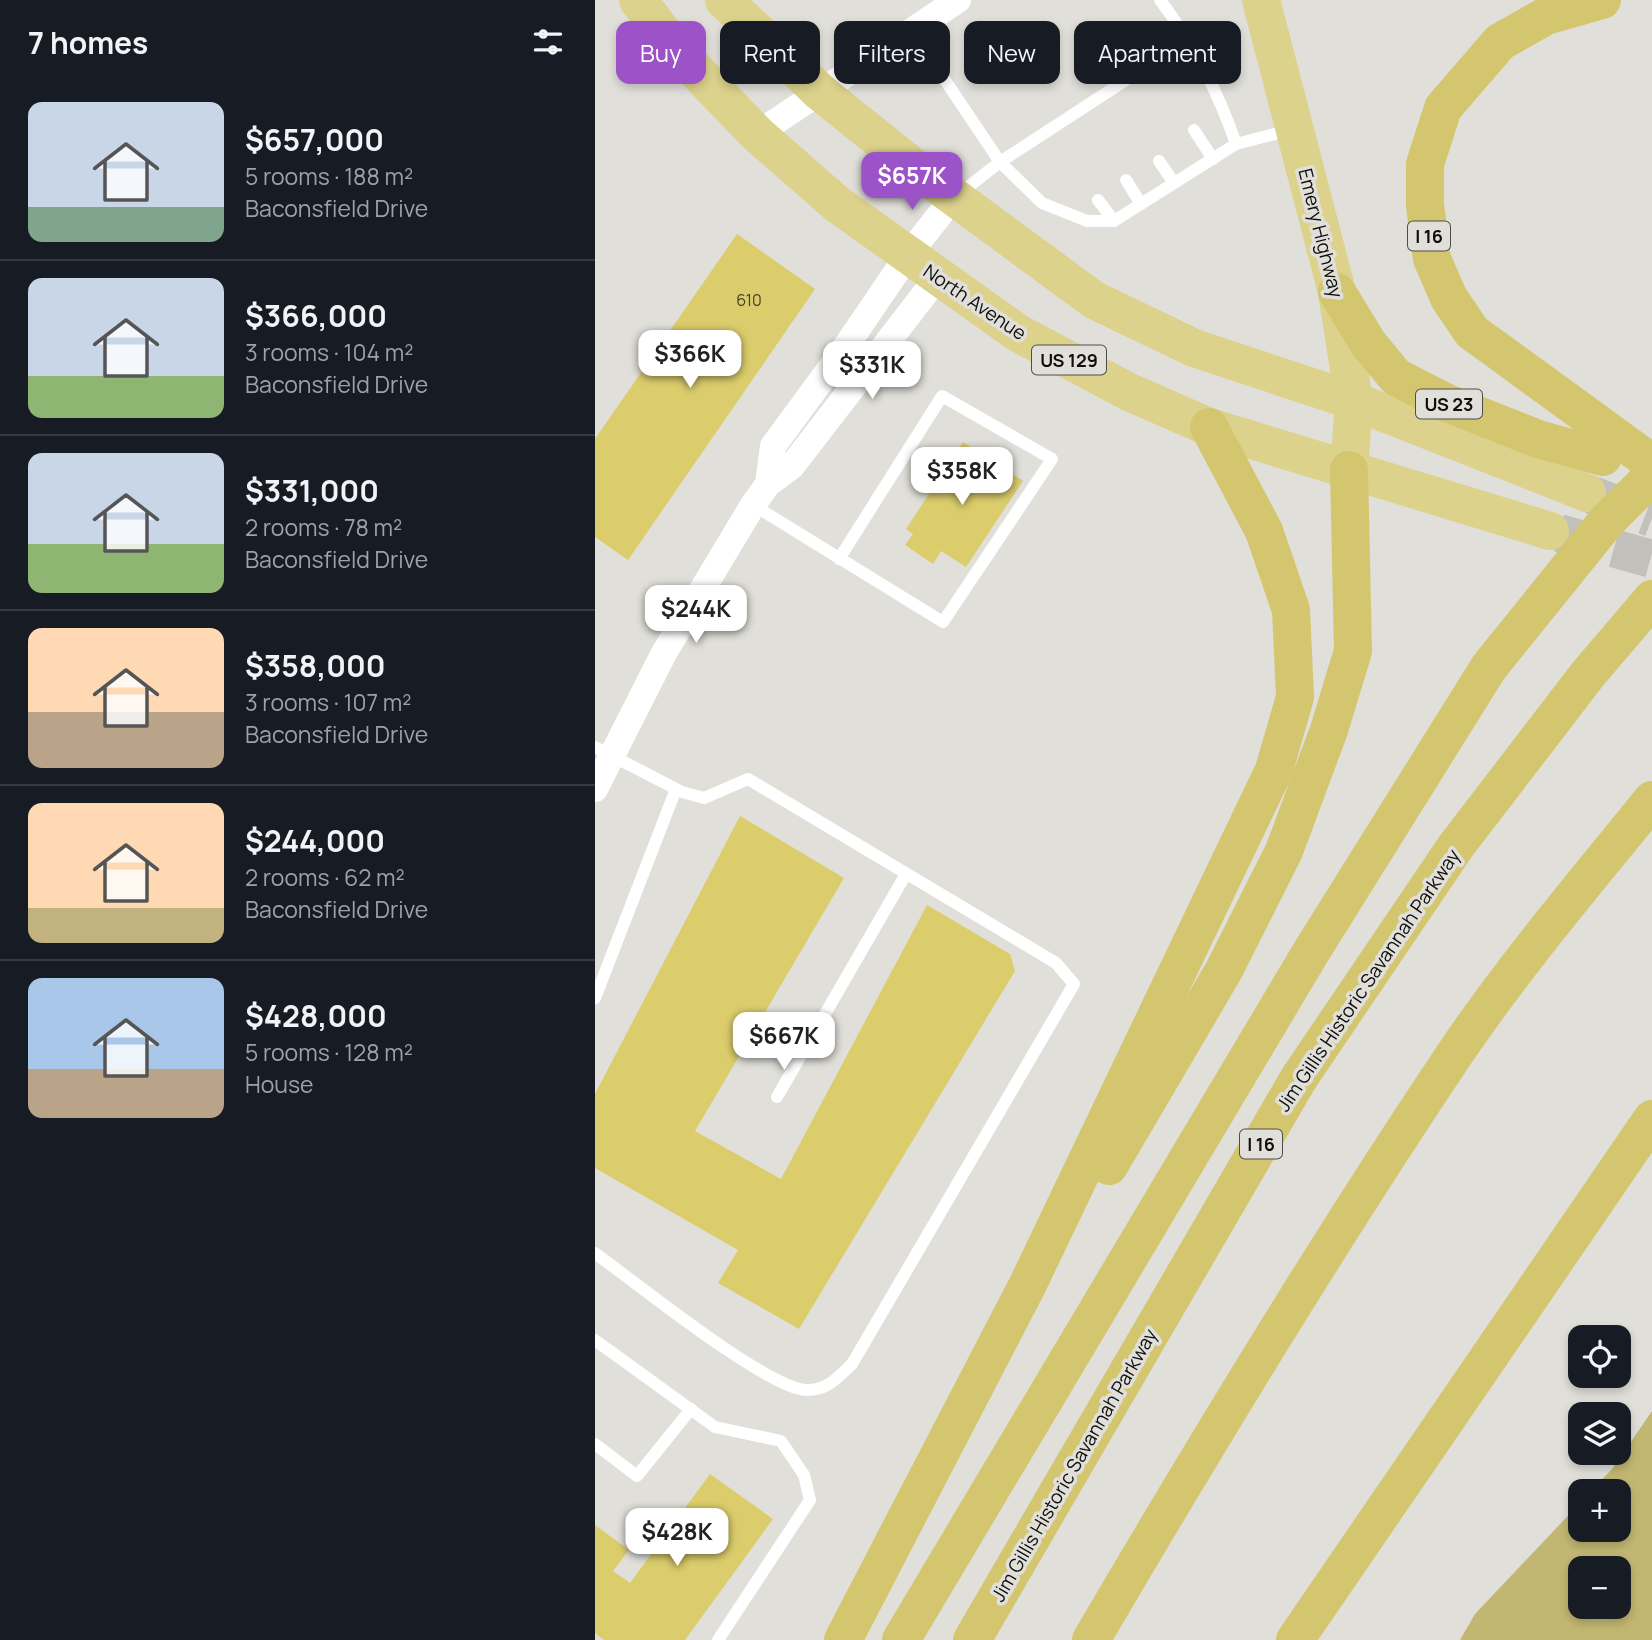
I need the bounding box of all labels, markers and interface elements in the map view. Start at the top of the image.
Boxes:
chip: Buy [616,21,706,84]
chip: Rent [720,21,820,84]
chip: Filters [834,21,950,84]
chip: New [964,21,1060,84]
chip: Apartment [1074,21,1241,84]
text: 7 homes [28,22,148,63]
icon: filters [529,23,567,61]
text: $657,000 [245,119,384,160]
icon: home [84,130,168,214]
pin: $657K [863,152,961,212]
text: $657K [877,159,947,191]
text: 5 rooms · 188 m² [245,160,413,192]
street label: Emery Highway [1292,166,1350,300]
text: Baconsfield Drive [245,192,428,224]
road number: I 16 [1408,222,1450,250]
street label: North Avenue [918,258,1032,346]
house number: 610 [736,289,762,311]
text: $366,000 [245,295,387,336]
icon: home [84,306,168,390]
pin: $366K [641,330,739,390]
text: 3 rooms · 104 m² [245,336,413,368]
text: $366K [654,337,726,369]
pin: $331K [823,342,921,401]
road number: US 129 [1032,346,1106,374]
text: $331K [839,348,905,380]
text: Baconsfield Drive [245,368,428,400]
road number: US 23 [1416,390,1482,418]
pin: $358K [913,448,1011,507]
text: $358K [927,454,997,486]
text: $331,000 [245,470,379,511]
icon: home [84,481,168,565]
text: 2 rooms · 78 m² [245,511,402,543]
text: Baconsfield Drive [245,543,428,575]
pin: $244K [647,586,745,645]
text: $244K [661,592,731,624]
text: $358,000 [245,645,386,686]
icon: home [84,656,168,740]
text: 3 rooms · 107 m² [245,686,411,718]
text: Baconsfield Drive [245,718,428,750]
text: $244,000 [245,820,385,861]
icon: home [84,831,168,915]
street label: Jim Gillis Historic Savannah Parkway [1270,844,1466,1116]
text: 2 rooms · 62 m² [245,861,405,893]
text: Baconsfield Drive [245,893,428,925]
text: $428,000 [245,995,387,1036]
icon: home [84,1006,168,1090]
pin: $667K [735,1012,833,1072]
text: $667K [749,1019,819,1051]
text: 5 rooms · 128 m² [245,1036,413,1068]
text: House [245,1068,314,1100]
road number: I 16 [1240,1129,1282,1158]
street label: Jim Gillis Historic Savannah Parkway [985,1324,1163,1606]
map controls [1568,1325,1631,1619]
button: locate [1568,1325,1631,1388]
button: layers [1568,1402,1631,1465]
button: + [1568,1479,1631,1542]
pin: $428K [628,1508,726,1568]
text: $428K [641,1515,713,1547]
button: − [1568,1556,1631,1619]

